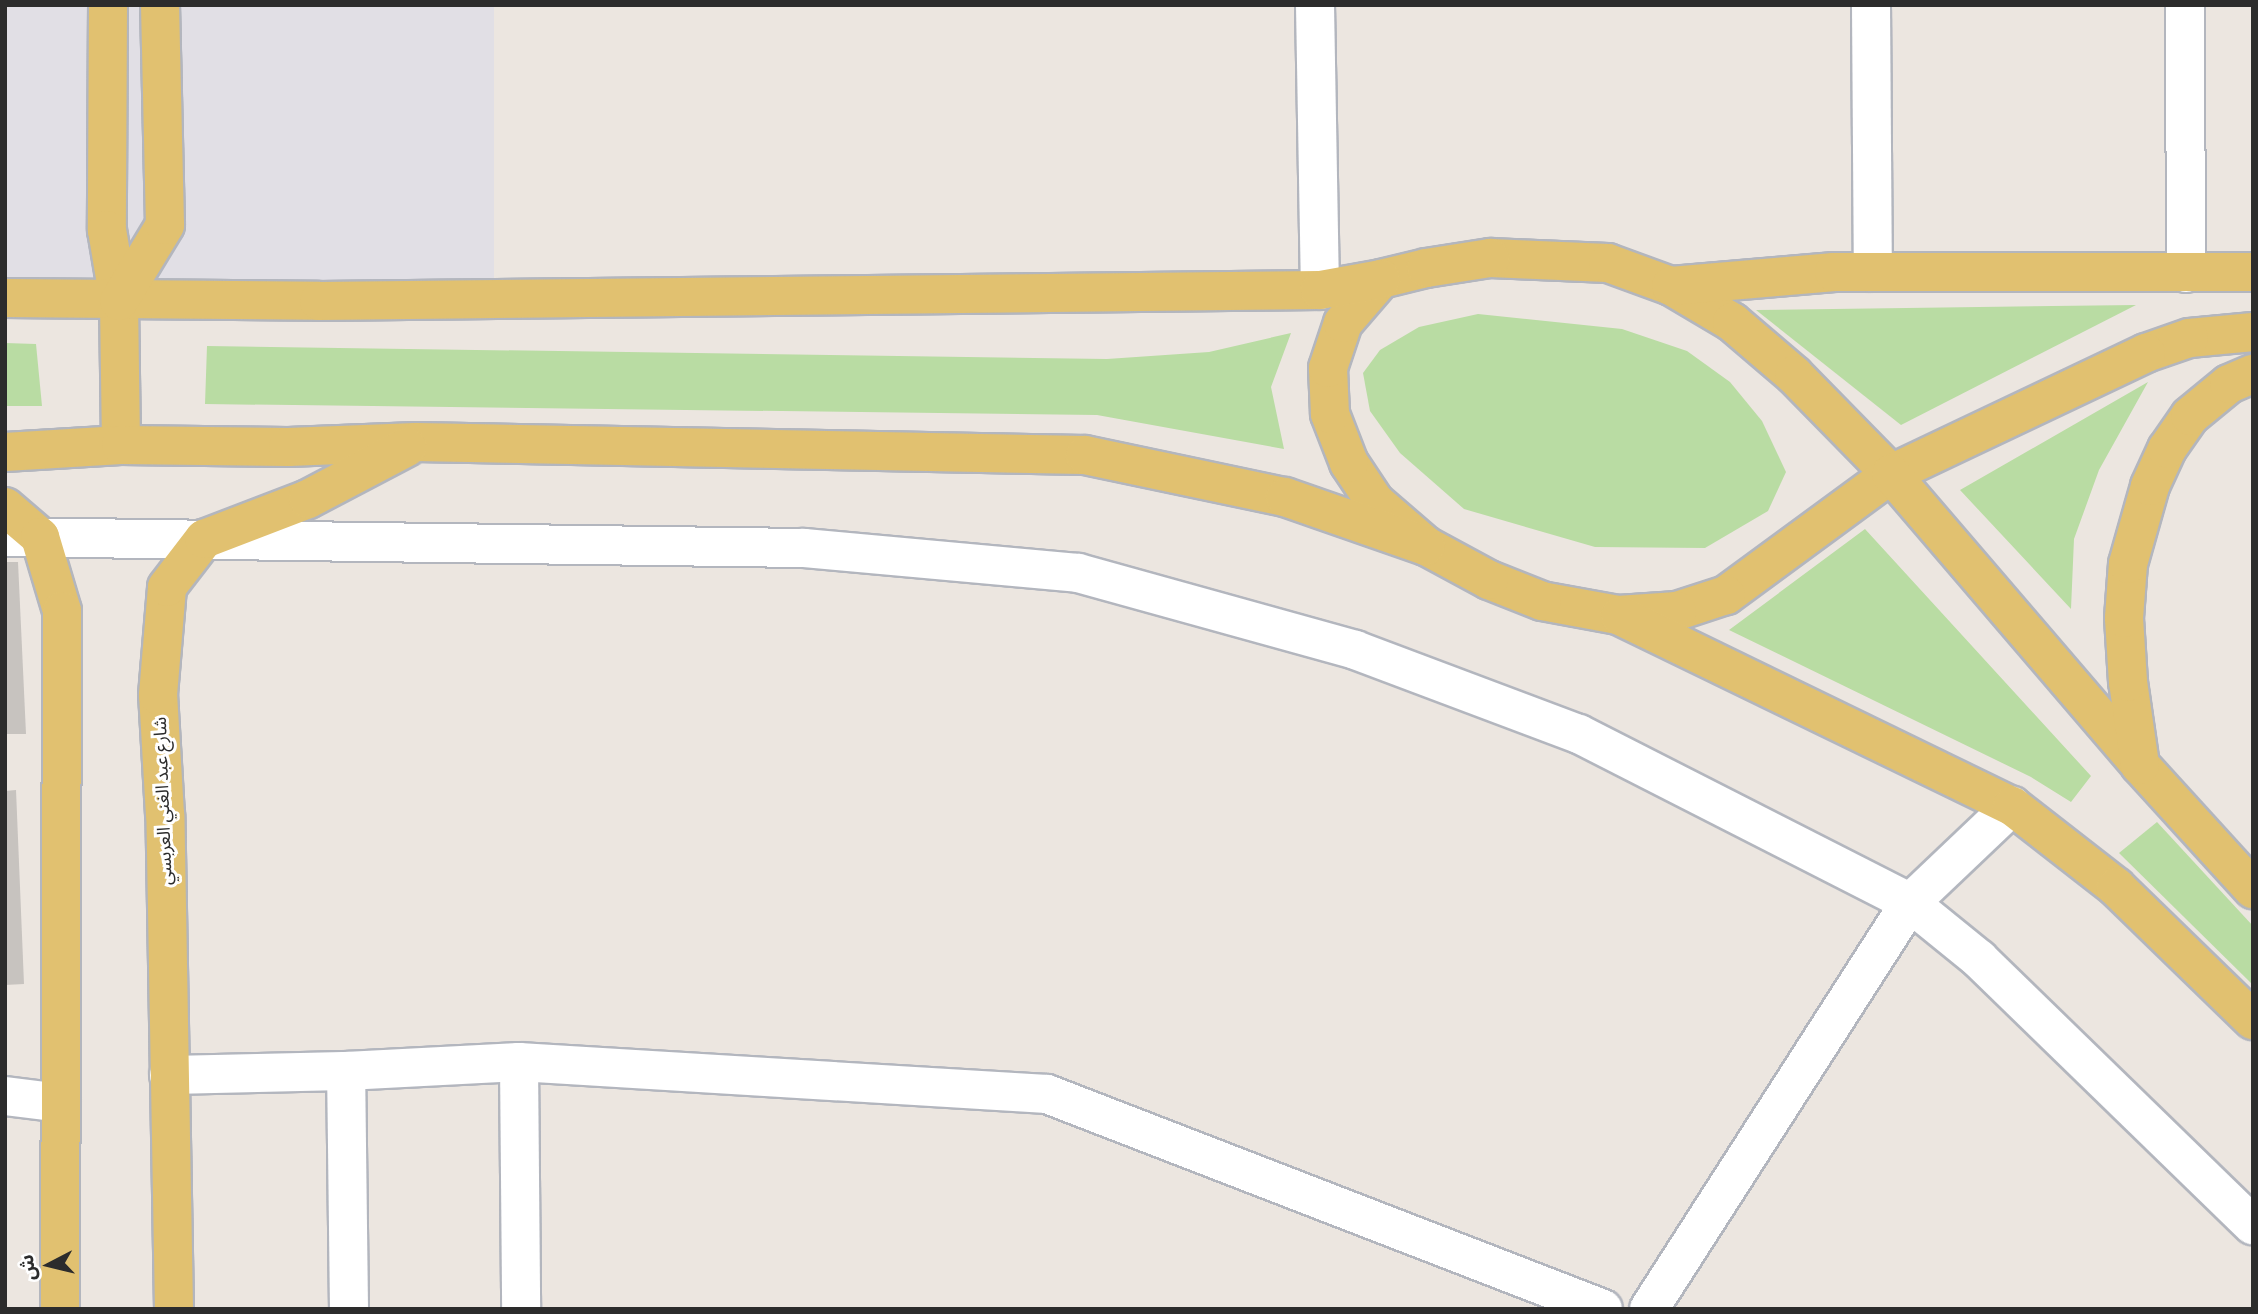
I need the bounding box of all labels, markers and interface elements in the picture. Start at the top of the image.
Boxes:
street label: شارع عبد الغني العربسي [149,716,177,886]
north arrow [14,1230,84,1300]
text: ش [15,1253,41,1282]

